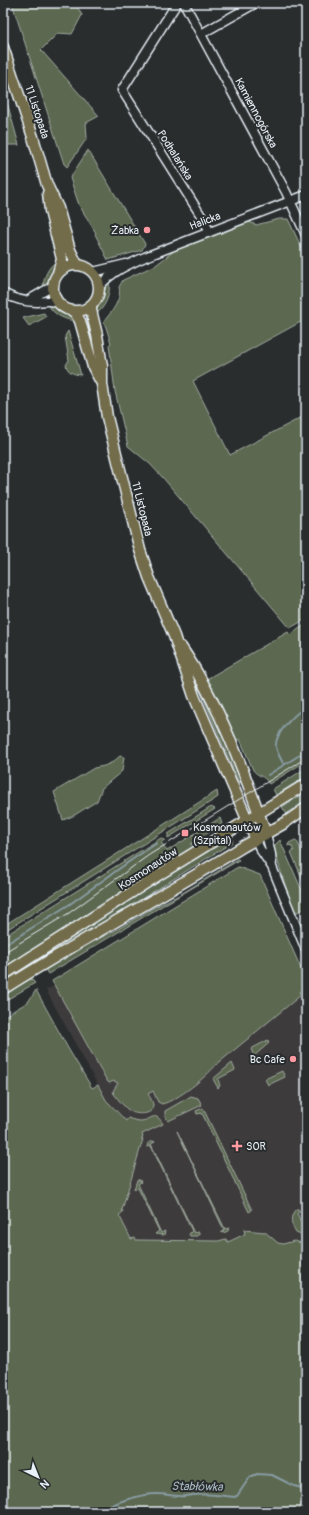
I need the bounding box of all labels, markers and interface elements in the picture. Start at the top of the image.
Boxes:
street label: Kamiennogórska [232,76,280,150]
street label: 11 Listopada [22,84,52,140]
street label: Podhalańska [155,128,195,182]
street label: Halicka [188,209,222,233]
place label: Żabka [111,224,139,237]
marker: Żabka [142,225,152,235]
street label: 11 Listopada [129,481,155,537]
place label: Kosmonautów (Szpital) [193,821,261,847]
marker: Kosmonautów (Szpital) [180,828,190,838]
street label: Kosmonautów [116,845,180,893]
place label: Bc Cafe [250,1053,286,1066]
marker: Bc Cafe [288,1054,298,1064]
marker: SOR [231,1140,243,1152]
place label: SOR [246,1140,266,1153]
north arrow [18,1457,58,1497]
text: N [37,1477,52,1492]
water label: Stabłówka [171,1479,224,1495]

